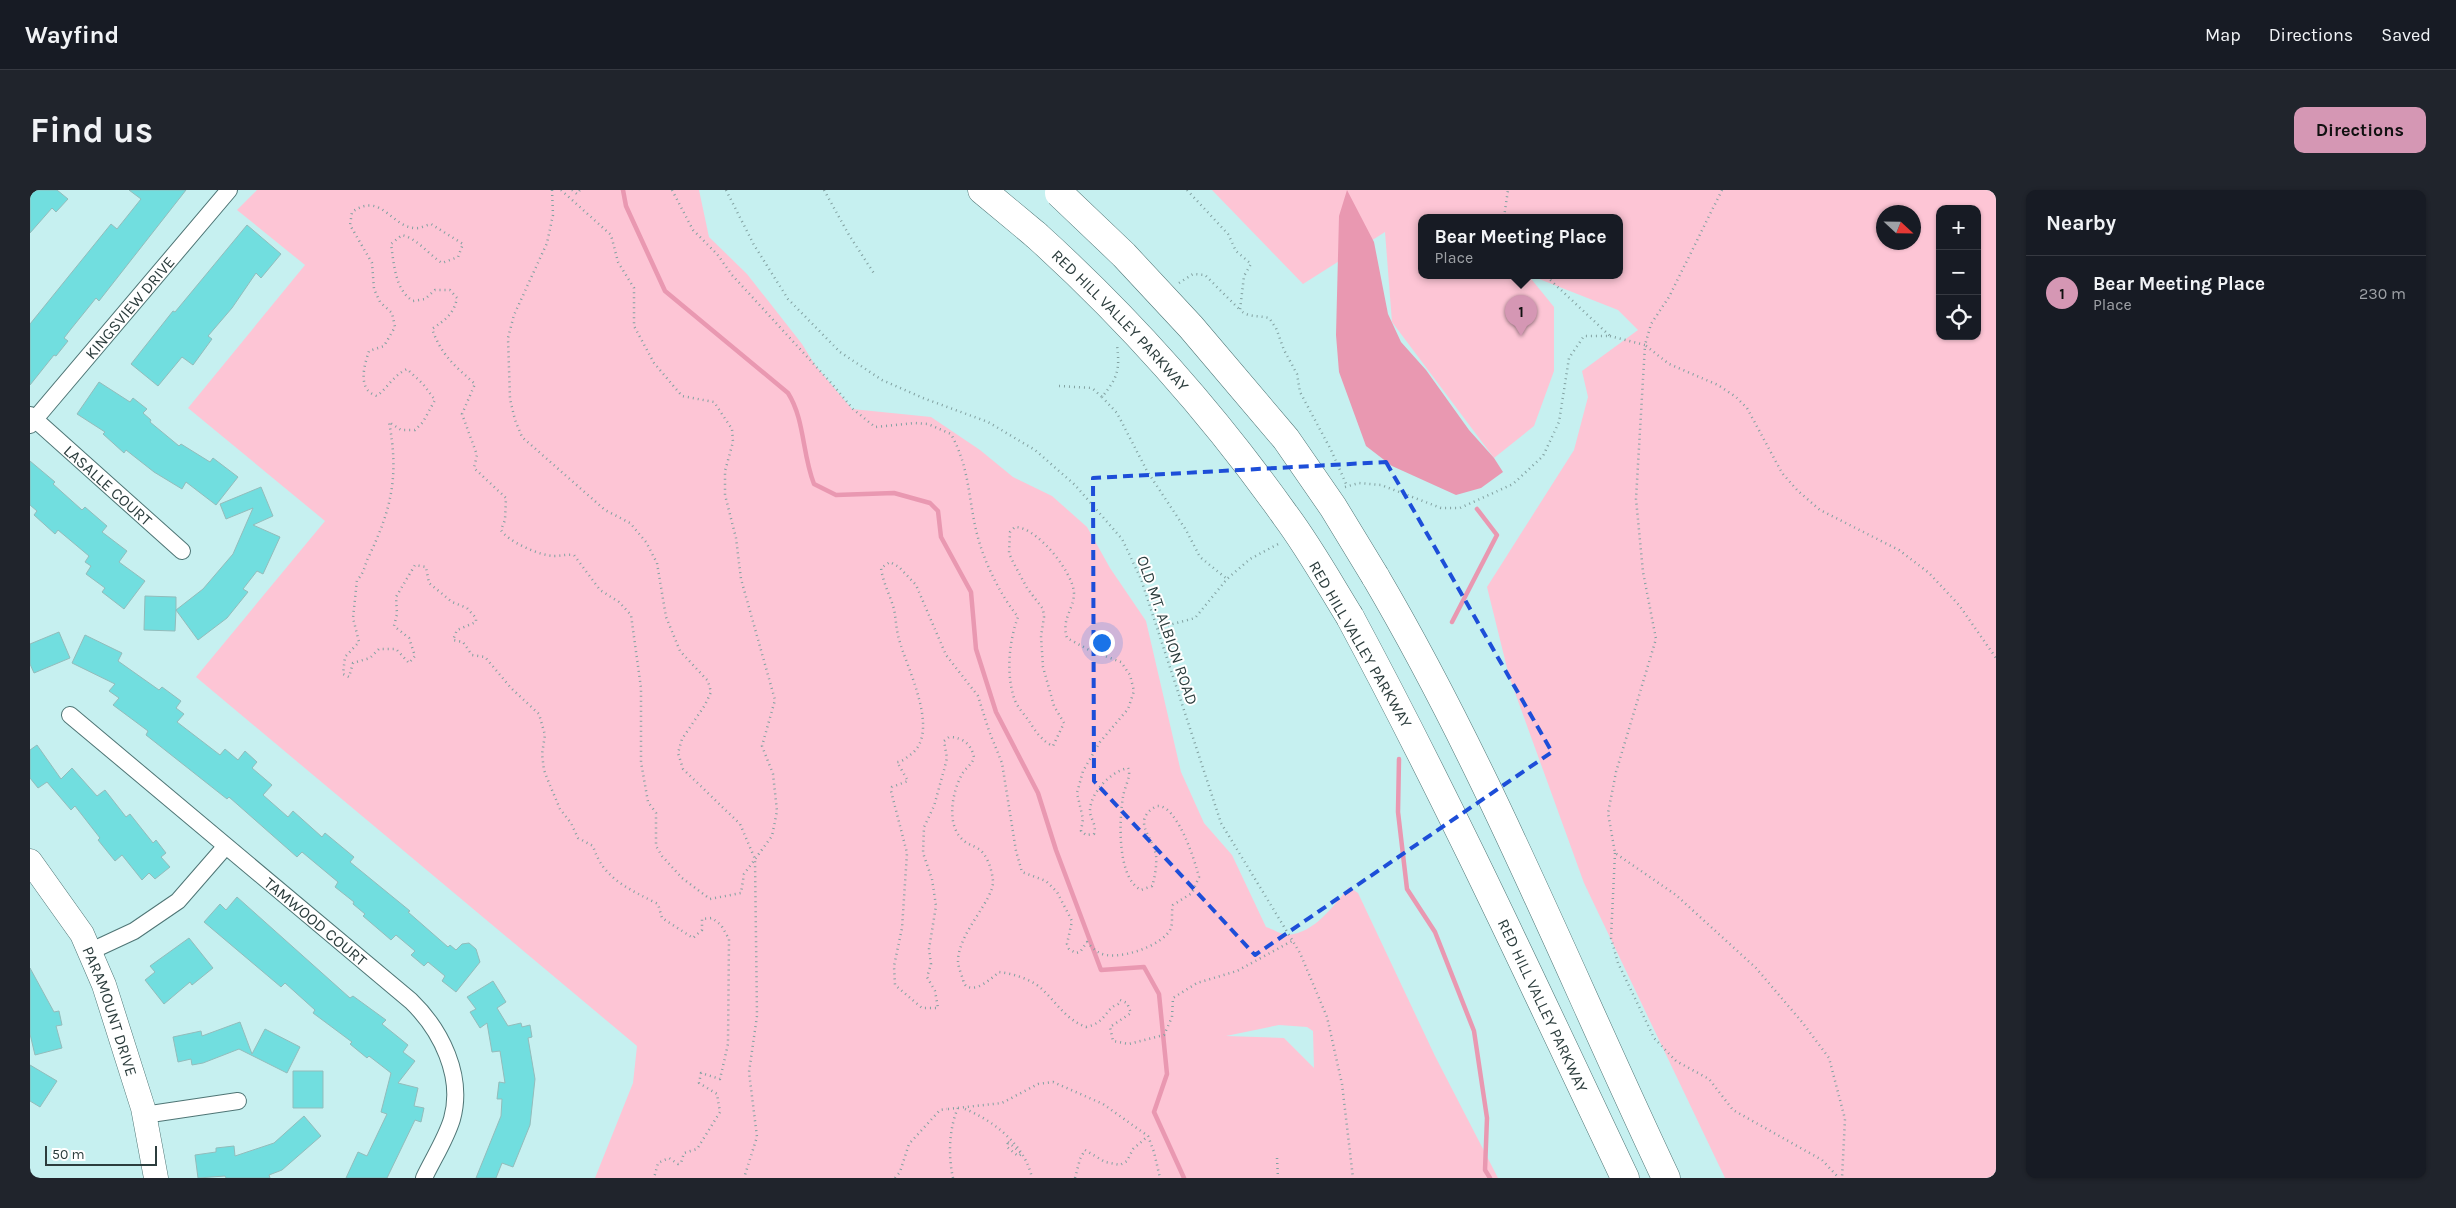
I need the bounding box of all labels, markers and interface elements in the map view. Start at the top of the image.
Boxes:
text: Wayfind [25,21,119,49]
text: Map [2205,24,2241,46]
text: Directions [2269,24,2353,46]
text: Saved [2381,24,2431,46]
button: Directions [2294,107,2426,153]
text: Find us [30,110,153,151]
north arrow [1876,205,1921,250]
map controls [1936,205,1981,340]
button: + [1936,205,1981,250]
text: Nearby [2046,211,2116,235]
popup [1418,214,1623,279]
text: Bear Meeting Place [1434,226,1607,248]
street label: RED HILL VALLEY PARKWAY [1048,245,1193,395]
text: Place [1434,248,1473,267]
button: − [1936,250,1981,295]
street label: KINGSVIEW DRIVE [81,253,179,363]
text: Bear Meeting Place [2093,273,2265,295]
text: 1 [2059,284,2065,303]
text: 230 m [2359,284,2406,303]
pin: 1 [1505,295,1537,336]
button: locate [1936,295,1981,340]
text: Place [2093,295,2132,314]
street label: LASALLE COURT [60,441,156,530]
street label: OLD MT. ALBION ROAD [1133,553,1202,707]
street label: RED HILL VALLEY PARKWAY [1305,557,1416,731]
your location [1089,630,1115,656]
street label: TAMWOOD COURT [261,873,371,970]
street label: RED HILL VALLEY PARKWAY [1494,916,1592,1096]
street label: PARAMOUNT DRIVE [78,943,141,1079]
scale bar [45,1143,158,1166]
text: 50 m [52,1146,85,1163]

